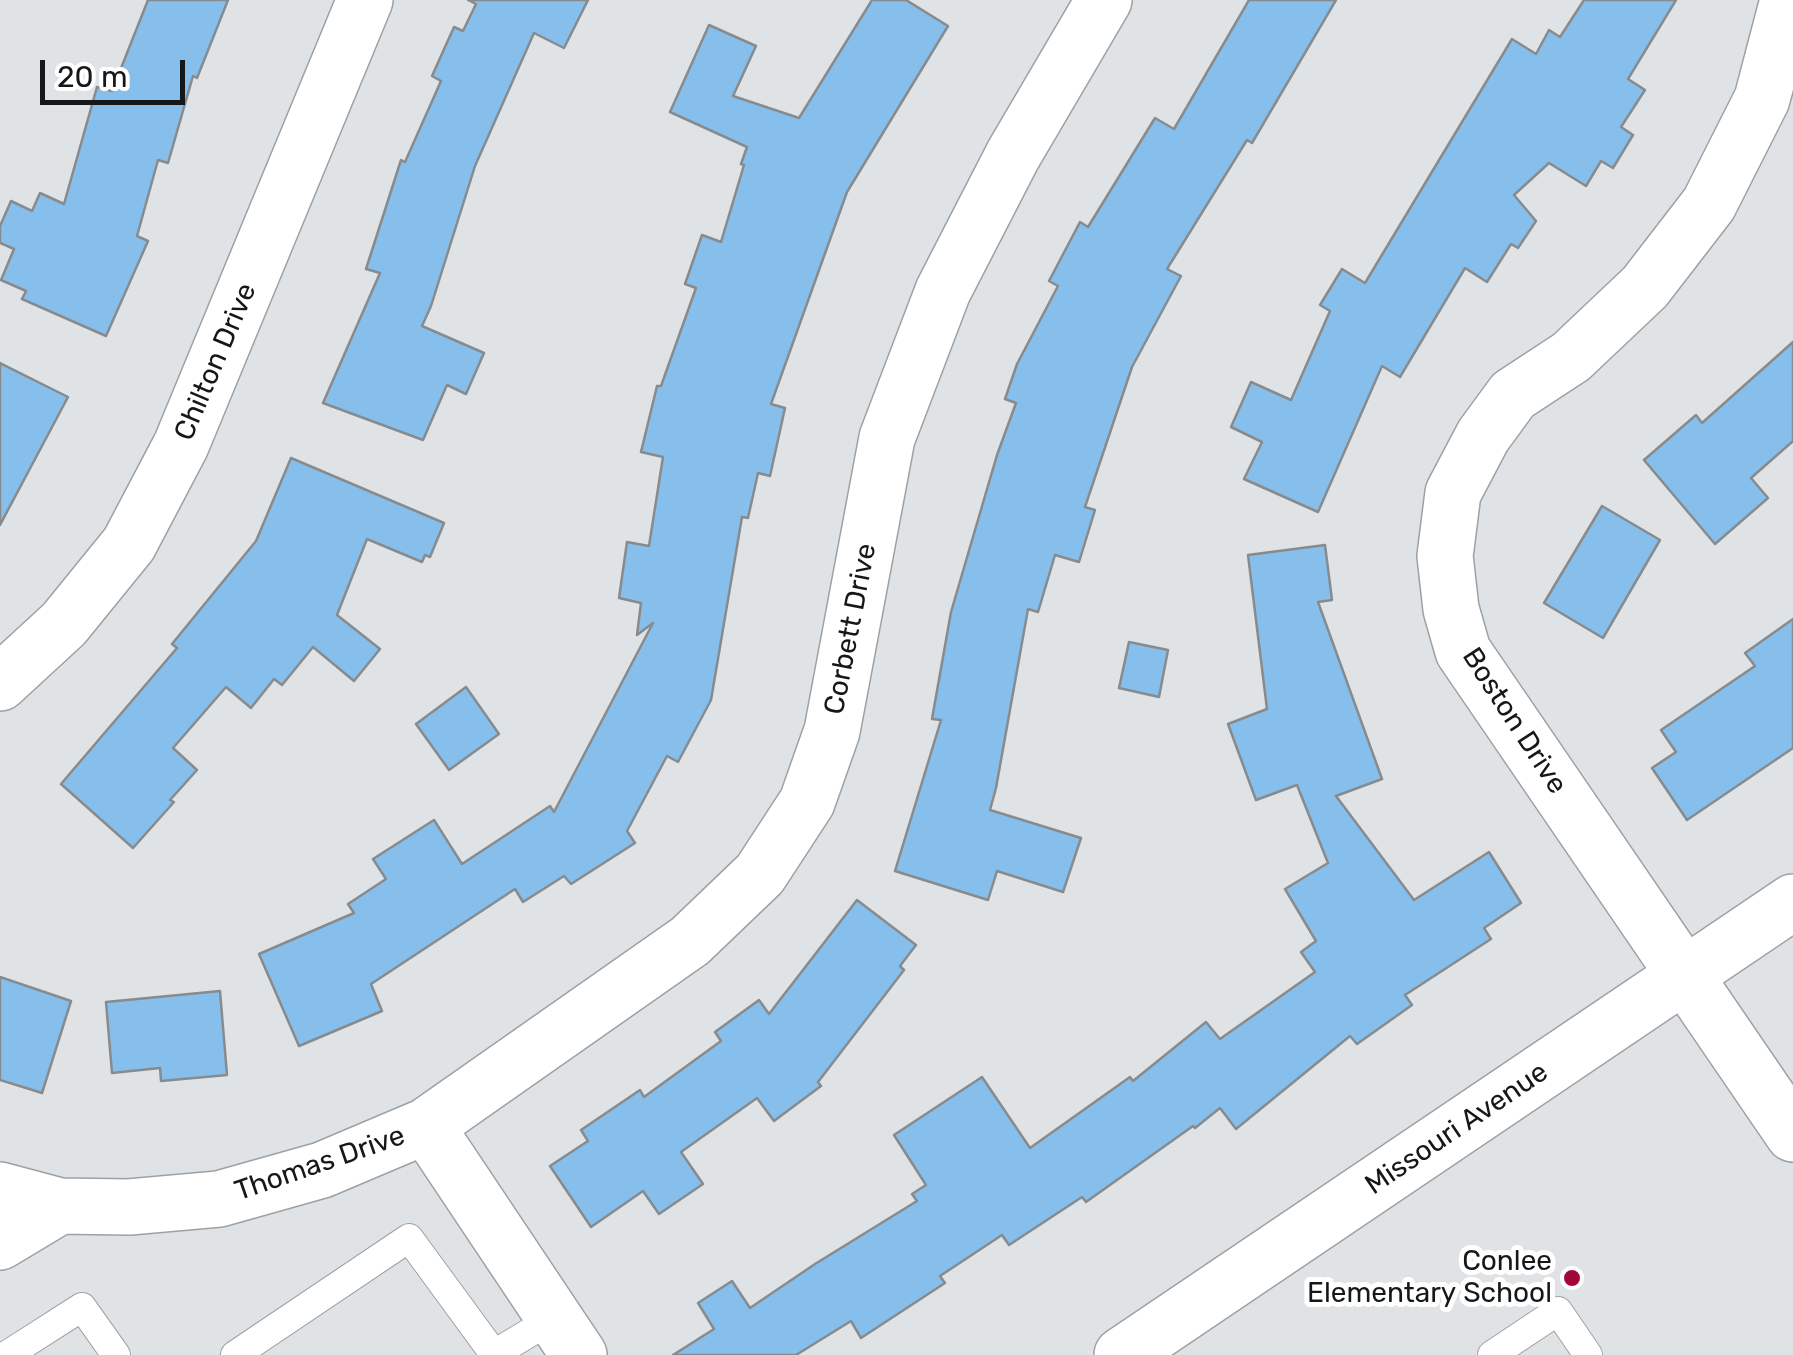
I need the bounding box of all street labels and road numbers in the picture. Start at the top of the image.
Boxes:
street label: Chilton Drive [168,278,264,446]
street label: Corbett Drive [818,541,884,717]
street label: Boston Drive [1454,642,1574,800]
street label: Missouri Avenue [1359,1056,1555,1202]
street label: Thomas Drive [231,1119,409,1209]

